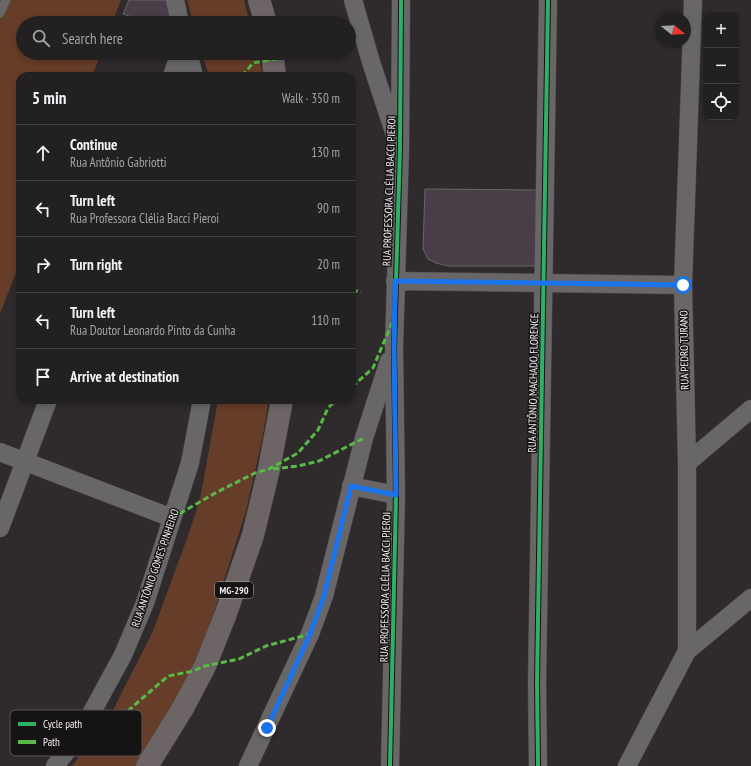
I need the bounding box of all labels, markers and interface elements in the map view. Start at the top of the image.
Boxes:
north arrow [655,12,691,48]
map controls [703,12,739,120]
button: + [703,12,739,48]
search box [16,16,356,60]
icon: search [30,27,52,49]
text: Search here [62,29,123,48]
button: − [703,48,739,84]
button: locate [703,84,739,120]
text: 5 min [32,87,66,109]
text: Walk · 350 m [282,90,340,107]
street label: RUA PROFESSORA CLÉLIA BACCI PIEROI [379,116,399,266]
text: Continue [70,135,117,154]
icon: ahead [32,142,54,164]
text: 130 m [311,144,340,161]
text: Rua Antônio Gabriotti [70,154,167,171]
text: Turn left [70,191,115,210]
icon: left [32,198,54,220]
text: 90 m [317,200,340,217]
text: Rua Professora Clélia Bacci Pieroi [70,210,219,227]
icon: right [32,254,54,276]
text: Turn right [70,255,122,274]
text: 20 m [317,256,340,273]
route start [674,276,692,294]
text: Turn left [70,303,115,322]
icon: left [32,310,54,332]
street label: RUA PEDRO TURANO [676,310,692,390]
text: 110 m [311,312,340,329]
street label: RUA ANTÔNIO MACHADO FLORENCE [525,313,541,453]
text: Rua Doutor Leonardo Pinto da Cunha [70,322,235,339]
icon: arrive [32,366,54,388]
text: Arrive at destination [70,367,179,386]
street label: RUA ANTÔNIO GOMES PINHEIRO [128,507,182,629]
street label: RUA PROFESSORA CLÉLIA BACCI PIEROI [377,512,393,662]
road number: MG-290 [215,582,253,598]
legend [10,710,142,756]
text: Cycle path [43,717,82,731]
route end [258,719,276,737]
text: Path [43,735,60,749]

